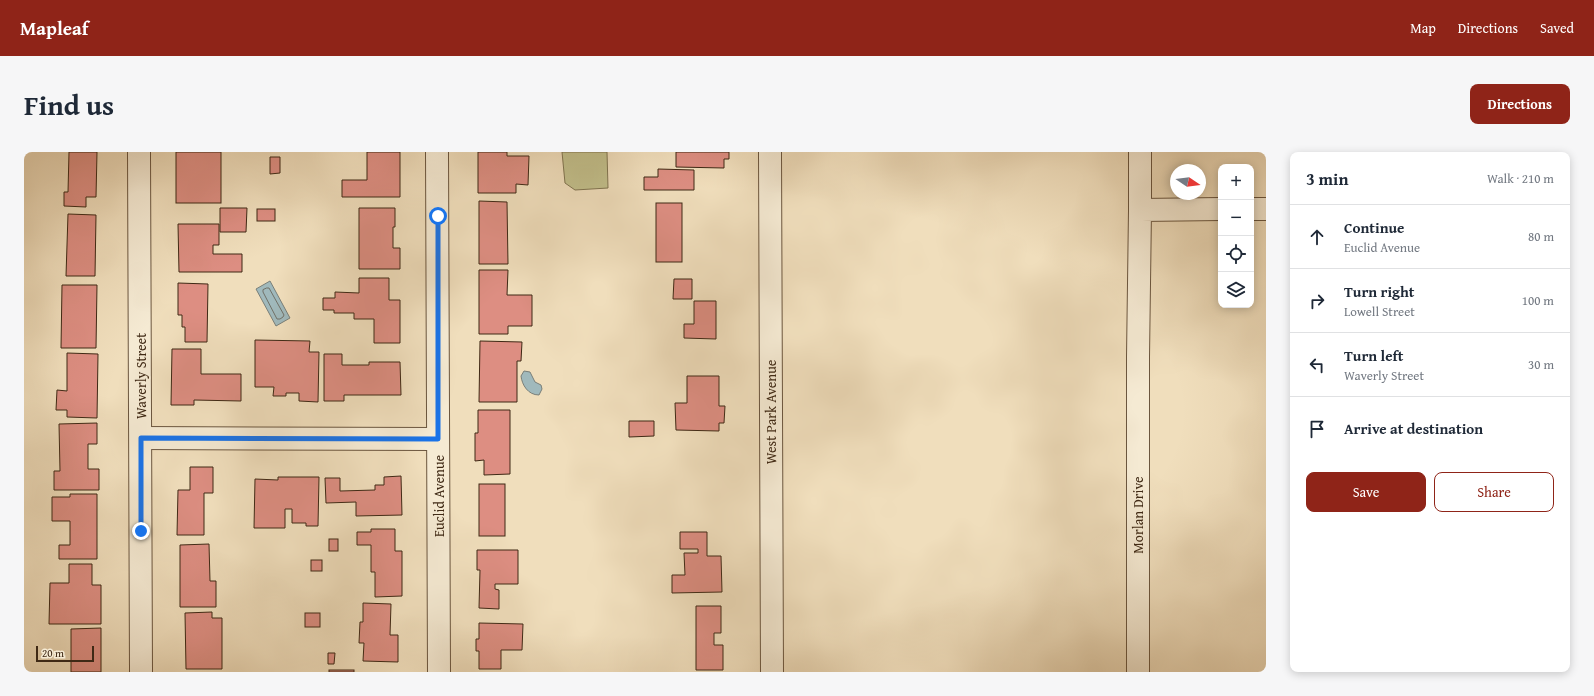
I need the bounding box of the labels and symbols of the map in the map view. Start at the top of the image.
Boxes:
north arrow [1170,164,1206,200]
route start [429,207,447,225]
street label: Waverly Street [131,333,151,419]
street label: West Park Avenue [761,359,781,464]
street label: Euclid Avenue [429,455,449,537]
street label: Morlan Drive [1128,476,1148,554]
route end [132,522,150,540]
scale bar [36,644,94,663]

